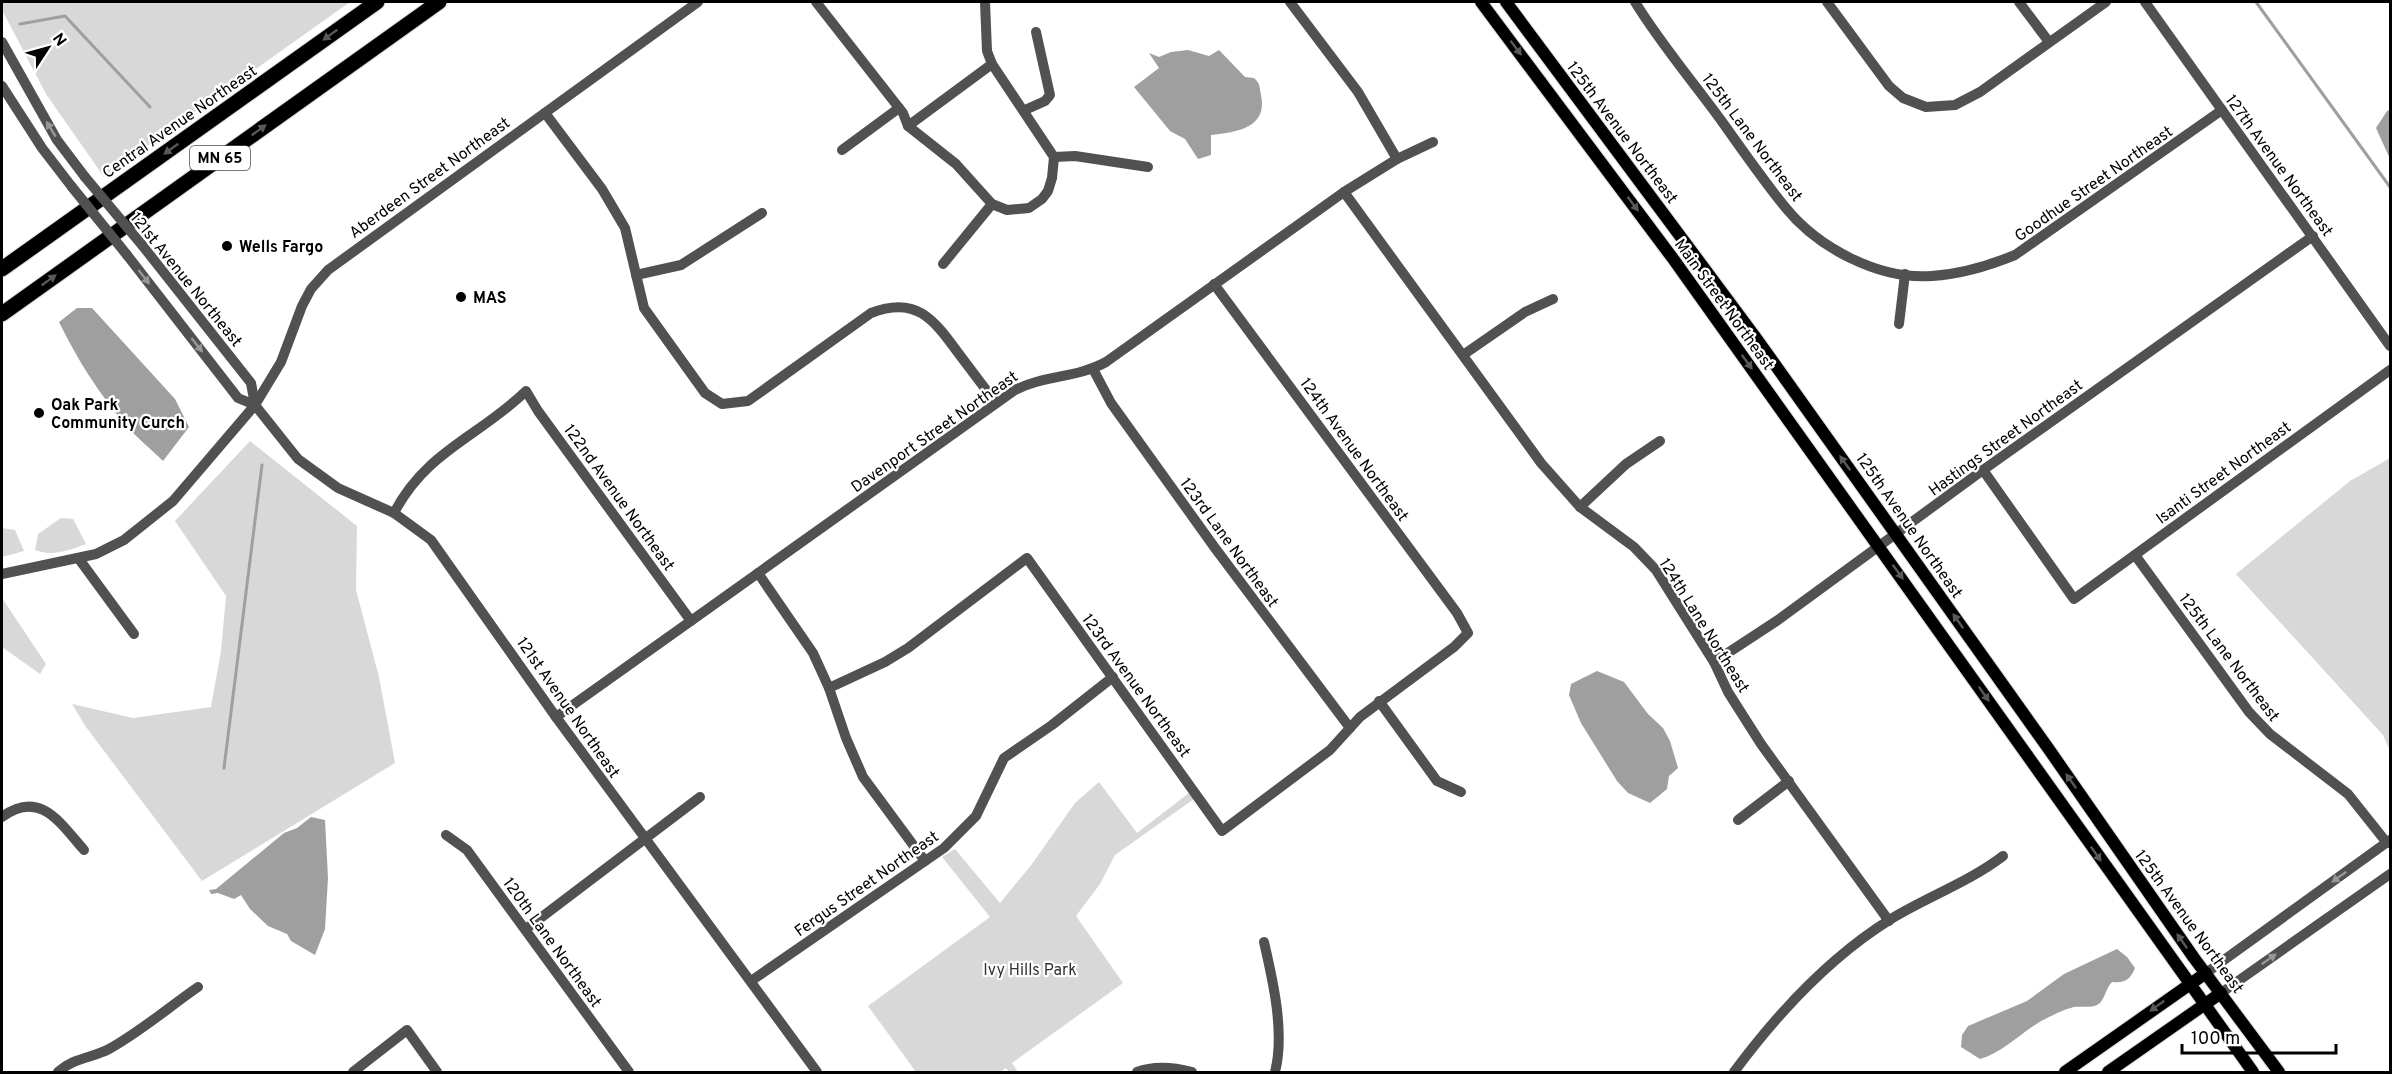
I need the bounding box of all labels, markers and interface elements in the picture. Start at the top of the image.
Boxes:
north arrow [18,18,78,78]
one-way arrow [322,29,337,41]
text: N [47,30,70,51]
one-way arrow [1509,41,1521,56]
street label: 125th Avenue Northeast [1561,58,1681,208]
street label: Central Avenue Northeast [99,62,261,184]
street label: 125th Lane Northeast [1697,70,1806,206]
street label: 127th Avenue Northeast [2220,91,2337,241]
street label: Aberdeen Street Northeast [346,114,514,244]
one-way arrow [46,121,57,137]
street label: Goodhue Street Northeast [2011,122,2177,247]
one-way arrow [251,125,267,136]
one-way arrow [163,143,179,155]
road number: MN 65 [190,146,250,170]
one-way arrow [1626,197,1638,212]
street label: 121st Avenue Northeast [125,209,246,352]
street label: Main Street Northeast [1669,236,1778,375]
place label: Wells Fargo [239,238,323,258]
marker: Wells Fargo [220,239,234,253]
one-way arrow [138,269,150,284]
one-way arrow [41,274,57,286]
place label: MAS [473,289,507,309]
marker: MAS [454,290,468,304]
one-way arrow [191,337,203,353]
one-way arrow [1741,354,1753,370]
street label: Davenport Street Northeast [848,367,1023,498]
street label: 124th Avenue Northeast [1295,374,1412,526]
street label: Hastings Street Northeast [1925,376,2087,501]
place label: Oak Park Community Curch [51,396,185,434]
marker: Oak Park Community Curch [32,406,46,420]
street label: Isanti Street Northeast [2153,418,2296,529]
street label: 122nd Avenue Northeast [559,421,678,575]
street label: 125th Avenue Northeast [1851,450,1966,603]
one-way arrow [1839,455,1851,471]
street label: 123rd Lane Northeast [1175,475,1282,612]
street label: 124th Lane Northeast [1654,555,1753,697]
one-way arrow [1892,563,1904,579]
street label: 125th Lane Northeast [2174,590,2283,726]
street label: 123rd Avenue Northeast [1077,610,1194,762]
one-way arrow [1952,614,1964,630]
street label: 121st Avenue Northeast [511,634,623,782]
one-way arrow [1978,686,1990,702]
one-way arrow [2065,773,2077,789]
street label: Fergus Street Northeast [791,827,943,942]
one-way arrow [2090,846,2101,862]
street label: 125th Avenue Northeast [2130,846,2247,998]
one-way arrow [2332,871,2348,883]
street label: 120th Lane Northeast [498,874,605,1012]
one-way arrow [2176,933,2188,949]
one-way arrow [2261,953,2277,965]
park label: Ivy Hills Park [983,961,1077,981]
one-way arrow [2150,1000,2166,1012]
scale bar [2182,1017,2336,1055]
text: 100 m [2191,1028,2240,1051]

